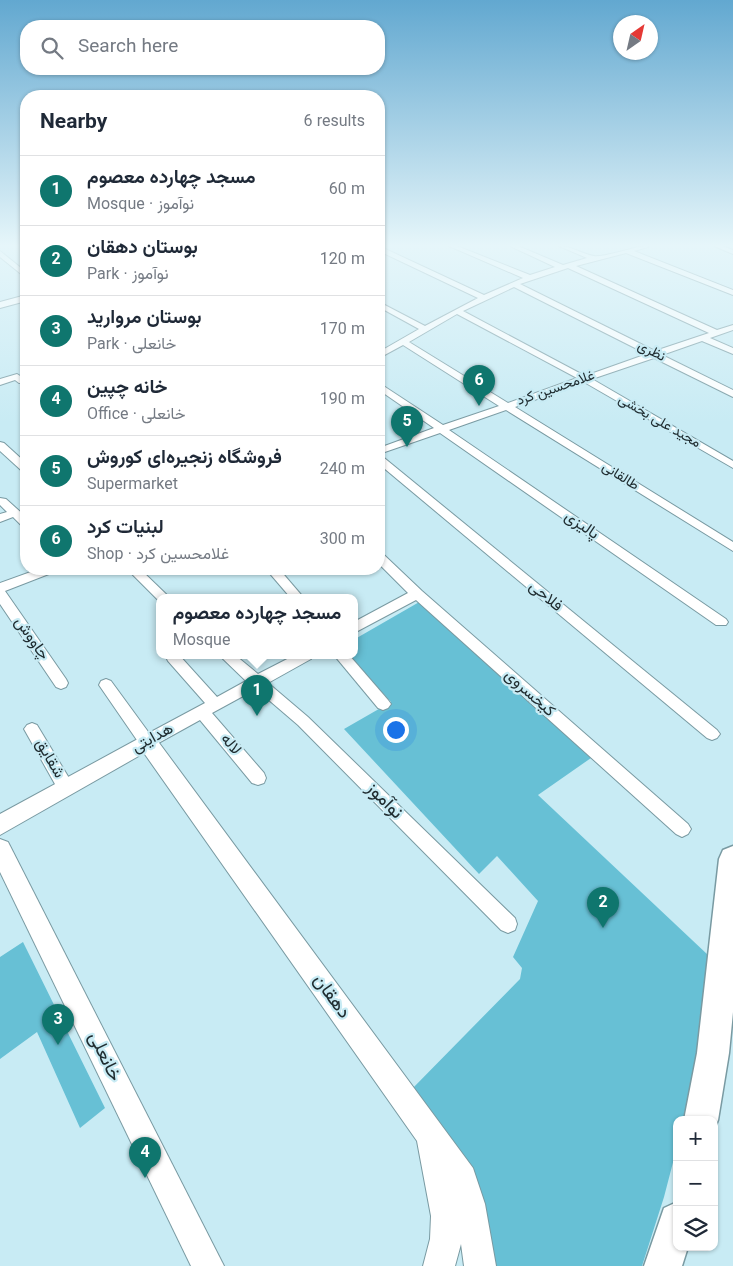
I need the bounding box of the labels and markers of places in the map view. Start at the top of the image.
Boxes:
pin: 6 [463,365,495,406]
pin: 5 [391,406,423,447]
pin: 1 [241,675,273,716]
pin: 2 [587,887,619,928]
pin: 3 [42,1004,74,1045]
pin: 4 [129,1137,161,1178]

